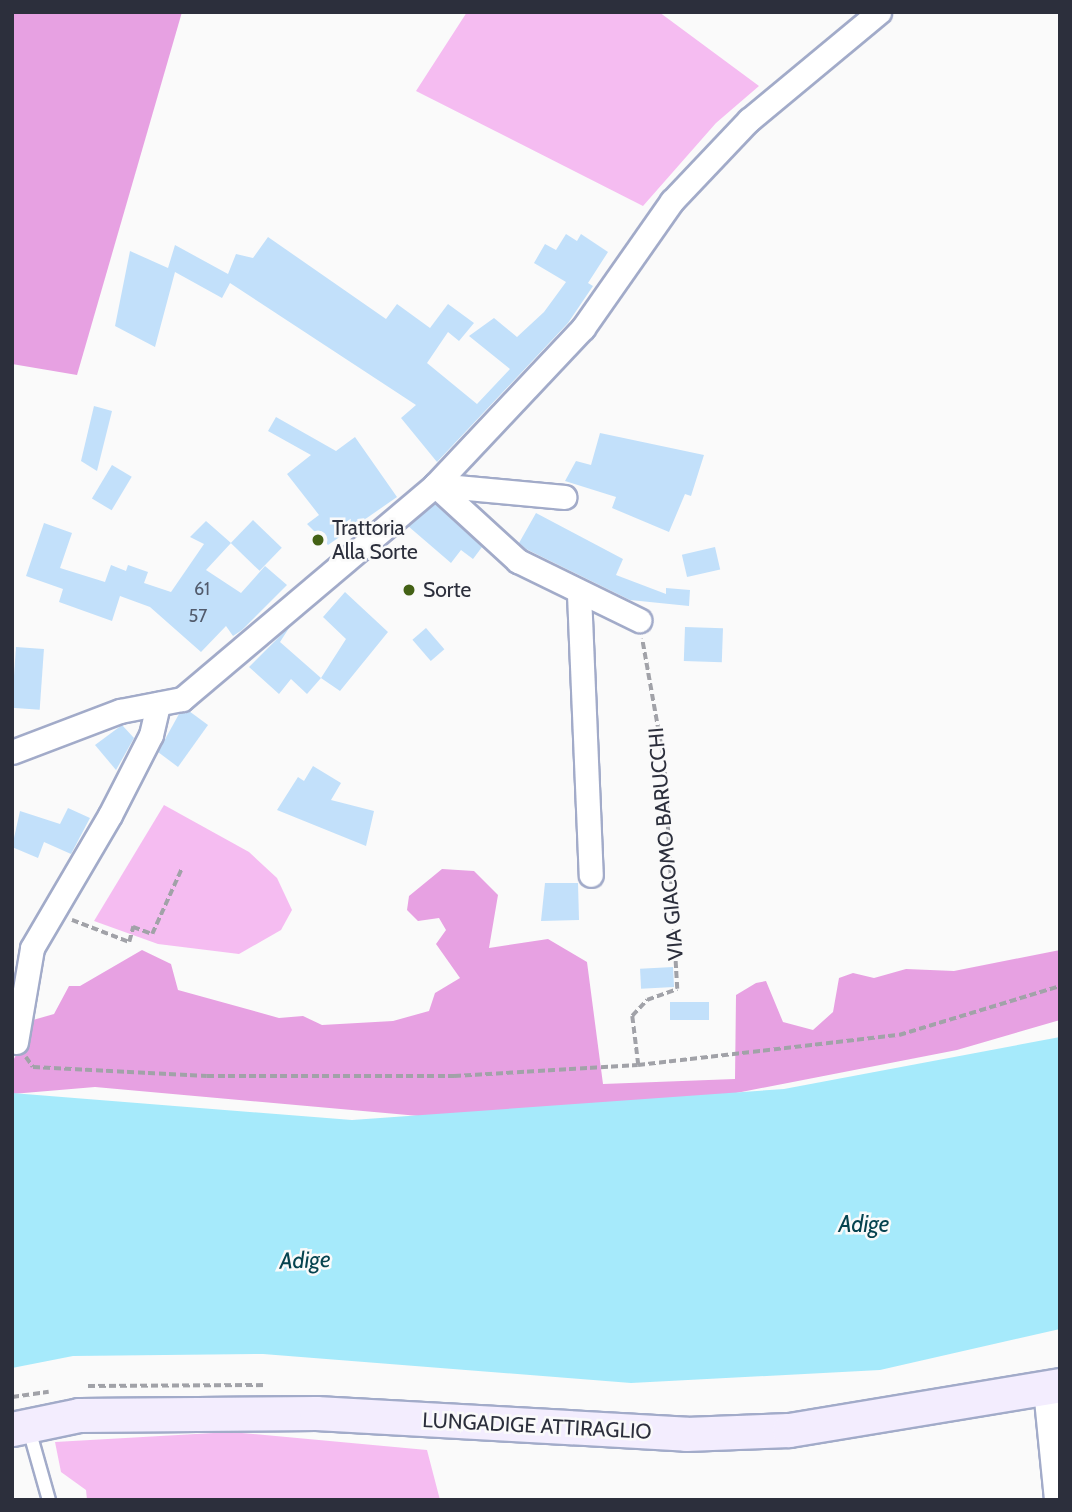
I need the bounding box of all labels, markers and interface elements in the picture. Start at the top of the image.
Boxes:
place label: Trattoria Alla Sorte [332,515,418,565]
marker: Trattoria Alla Sorte [310,532,326,548]
place label: Sorte [423,577,471,603]
house number: 61 [194,578,210,600]
marker: Sorte [401,582,417,598]
house number: 57 [189,605,207,627]
street label: VIA GIACOMO BARUCCHI [643,727,689,961]
water label: Adige [839,1210,889,1238]
water label: Adige [279,1245,331,1275]
street label: LUNGADIGE ATTIRAGLIO [422,1407,652,1445]

